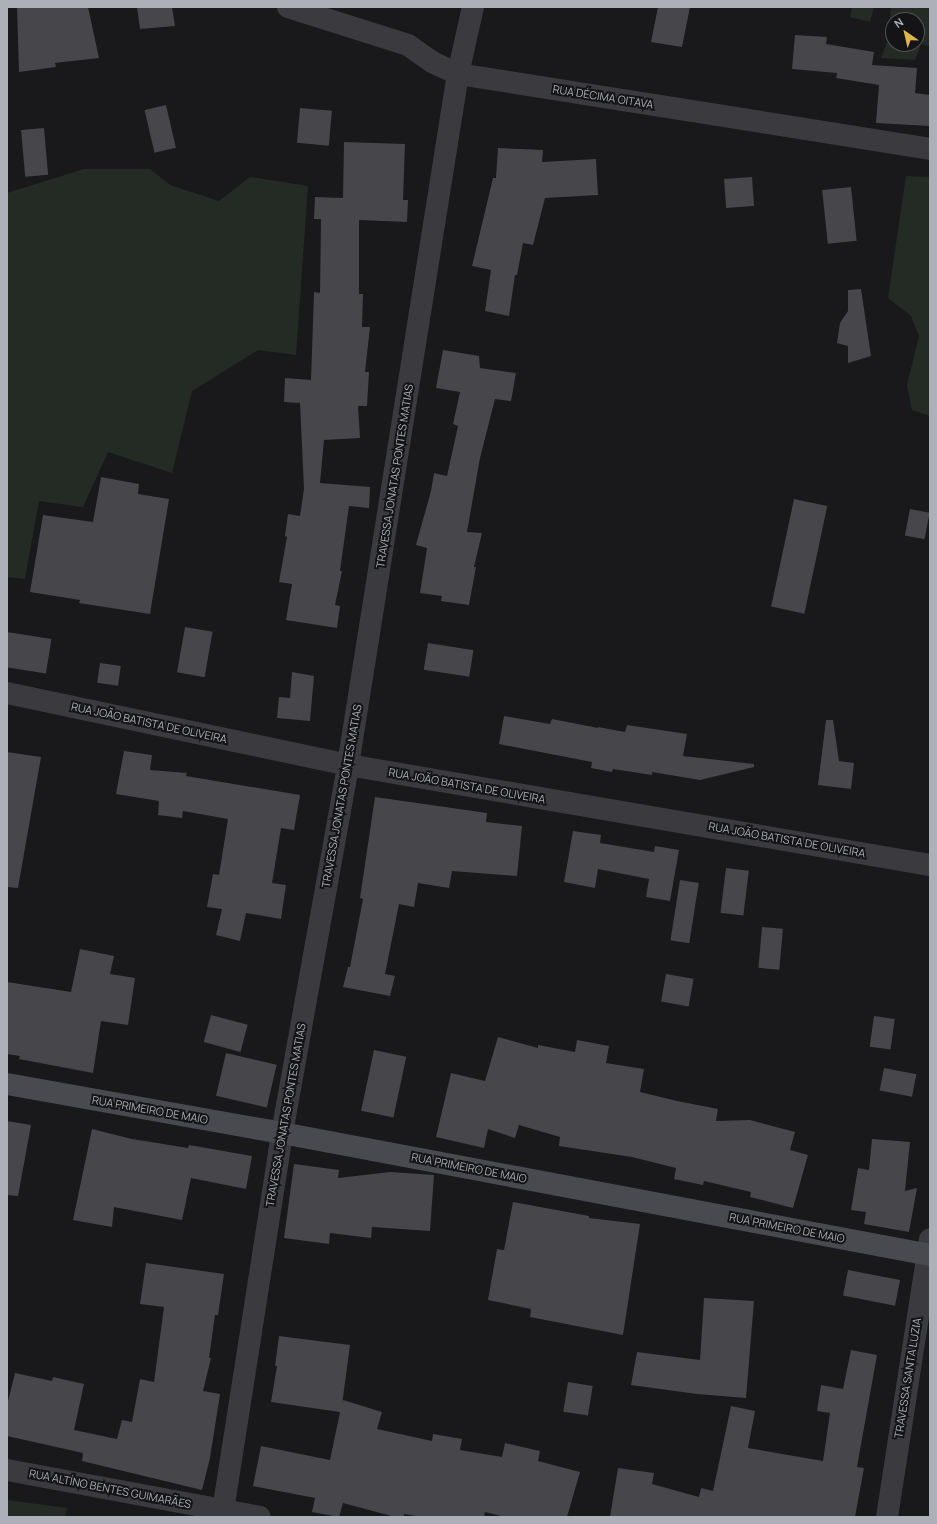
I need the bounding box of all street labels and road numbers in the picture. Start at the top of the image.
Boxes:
street label: RUA DÉCIMA OITAVA [552,83,654,111]
street label: TRAVESSA JONATAS PONTES MATIAS [374,383,416,569]
street label: RUA JOÃO BATISTA DE OLIVEIRA [70,700,228,746]
street label: TRAVESSA JONATAS PONTES MATIAS [319,703,365,889]
street label: RUA JOÃO BATISTA DE OLIVEIRA [388,766,546,806]
street label: RUA JOÃO BATISTA DE OLIVEIRA [708,820,866,860]
street label: TRAVESSA JONATAS PONTES MATIAS [263,1022,309,1208]
street label: RUA PRIMEIRO DE MAIO [91,1093,209,1127]
street label: RUA PRIMEIRO DE MAIO [410,1150,528,1186]
street label: RUA PRIMEIRO DE MAIO [728,1210,846,1246]
street label: TRAVESSA SANTA LUZIA [892,1317,924,1439]
street label: RUA ALTÍNO BENTES GUIMARÃES [28,1467,192,1511]

